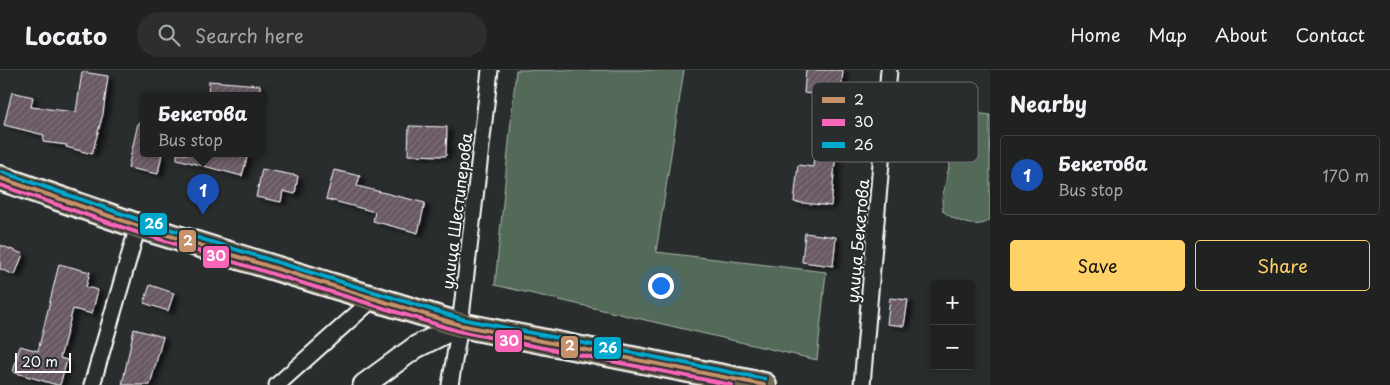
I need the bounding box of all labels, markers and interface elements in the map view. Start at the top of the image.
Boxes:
search box [137,12,487,57]
text: Locato [25,17,107,53]
icon: search [155,21,183,49]
text: Search here [195,21,304,49]
text: Home [1070,21,1120,48]
text: Map [1148,21,1187,48]
text: About [1215,21,1267,48]
text: Contact [1295,21,1365,48]
legend [812,82,978,162]
text: Nearby [1010,87,1087,119]
text: 2 [854,89,864,110]
popup [140,92,265,157]
text: Бекетова [158,99,247,127]
text: 30 [854,111,873,132]
text: Bus stop [158,127,223,151]
street label: улица Шестиперова [434,131,478,291]
text: 26 [854,134,873,155]
text: Бекетова [1058,149,1148,177]
text: 1 [1023,163,1031,187]
text: 170 m [1323,163,1369,187]
pin: 1 [187,174,219,215]
text: Bus stop [1058,177,1123,201]
street label: улица Бекетова [840,178,874,304]
line badge: 26 [139,212,168,236]
text: 26 [145,213,163,234]
line badge: 2 [178,229,197,253]
text: 2 [183,230,193,251]
button: Save [1010,240,1185,291]
button: Share [1195,240,1370,291]
line badge: 30 [202,245,230,269]
text: 30 [206,245,226,266]
your location [648,273,674,299]
map controls [930,280,975,370]
button: + [930,280,975,325]
button: − [930,325,975,370]
line badge: 30 [494,329,523,353]
text: 30 [499,330,519,351]
line badge: 2 [560,335,579,359]
text: 2 [565,335,575,356]
line badge: 26 [593,336,622,360]
text: 26 [599,337,617,358]
scale bar [15,350,71,373]
text: 20 m [22,351,58,372]

